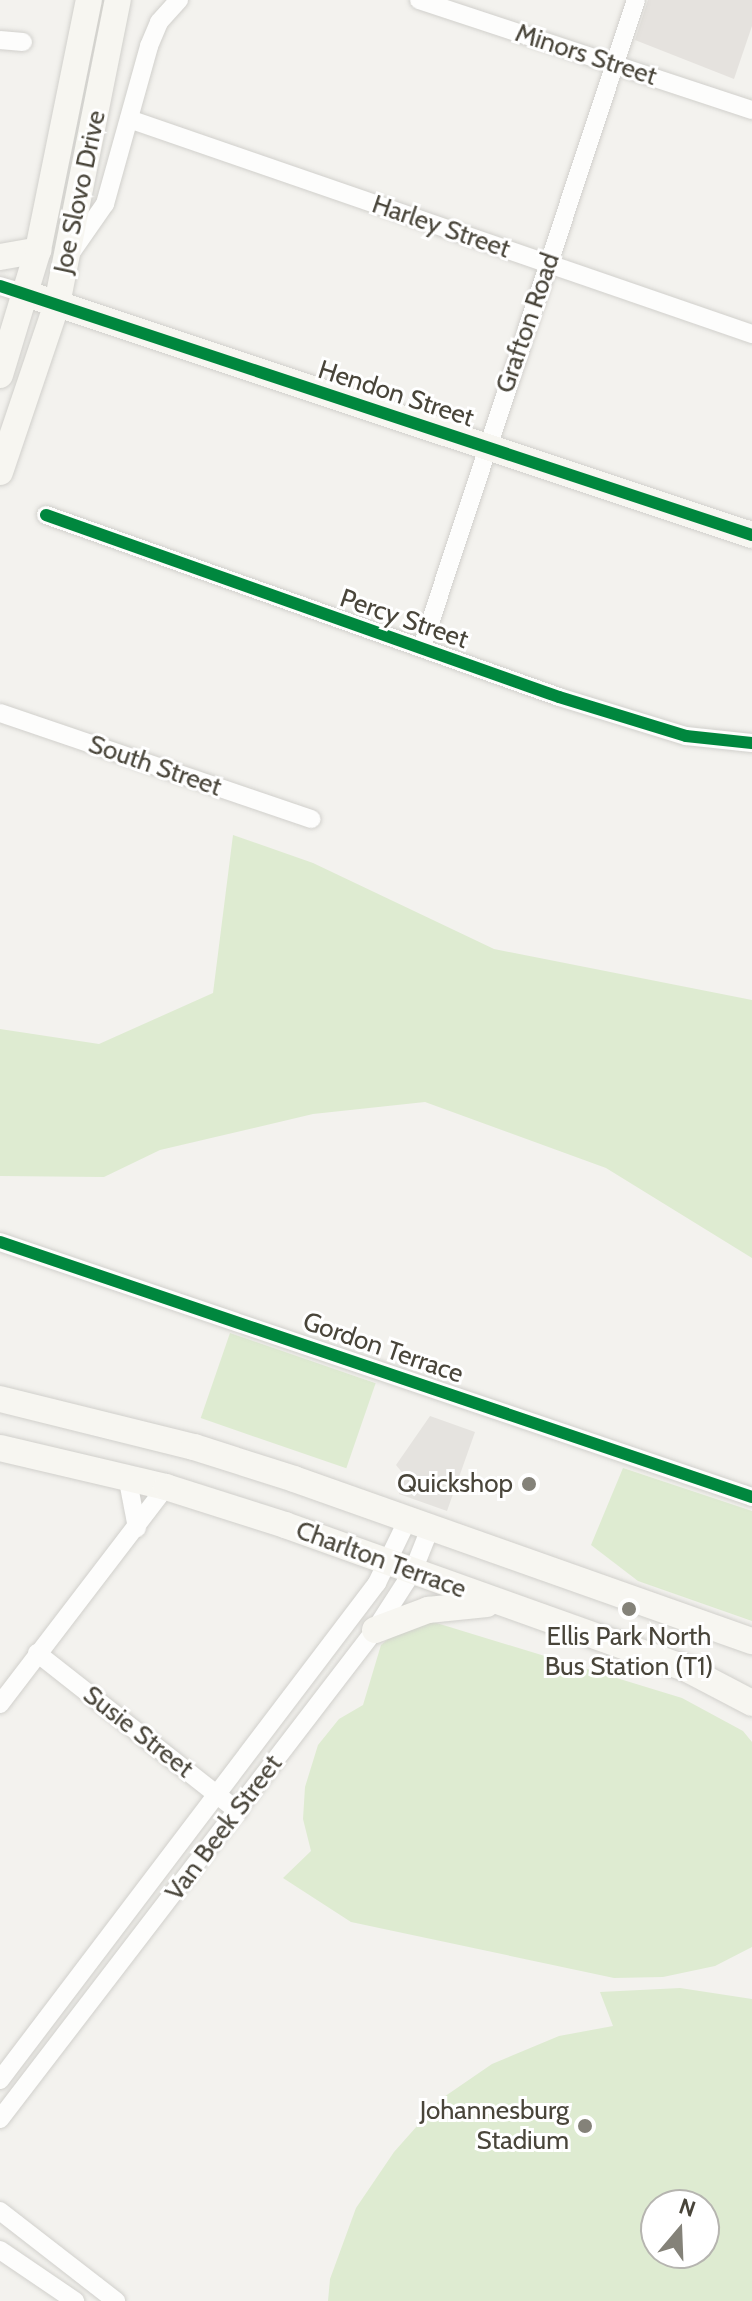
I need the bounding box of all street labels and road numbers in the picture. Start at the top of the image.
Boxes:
street label: Minors Street [511,17,661,93]
street label: Joe Slovo Drive [47,108,113,276]
street label: Harley Street [368,189,514,265]
street label: Grafton Road [489,249,567,397]
street label: Hendon Street [314,354,478,434]
street label: Percy Street [336,583,472,655]
street label: South Street [84,729,226,803]
street label: Gordon Terrace [299,1306,467,1390]
street label: Charlton Terrace [292,1515,470,1605]
street label: Susie Street [77,1679,199,1785]
street label: Van Beek Street [159,1749,289,1907]

